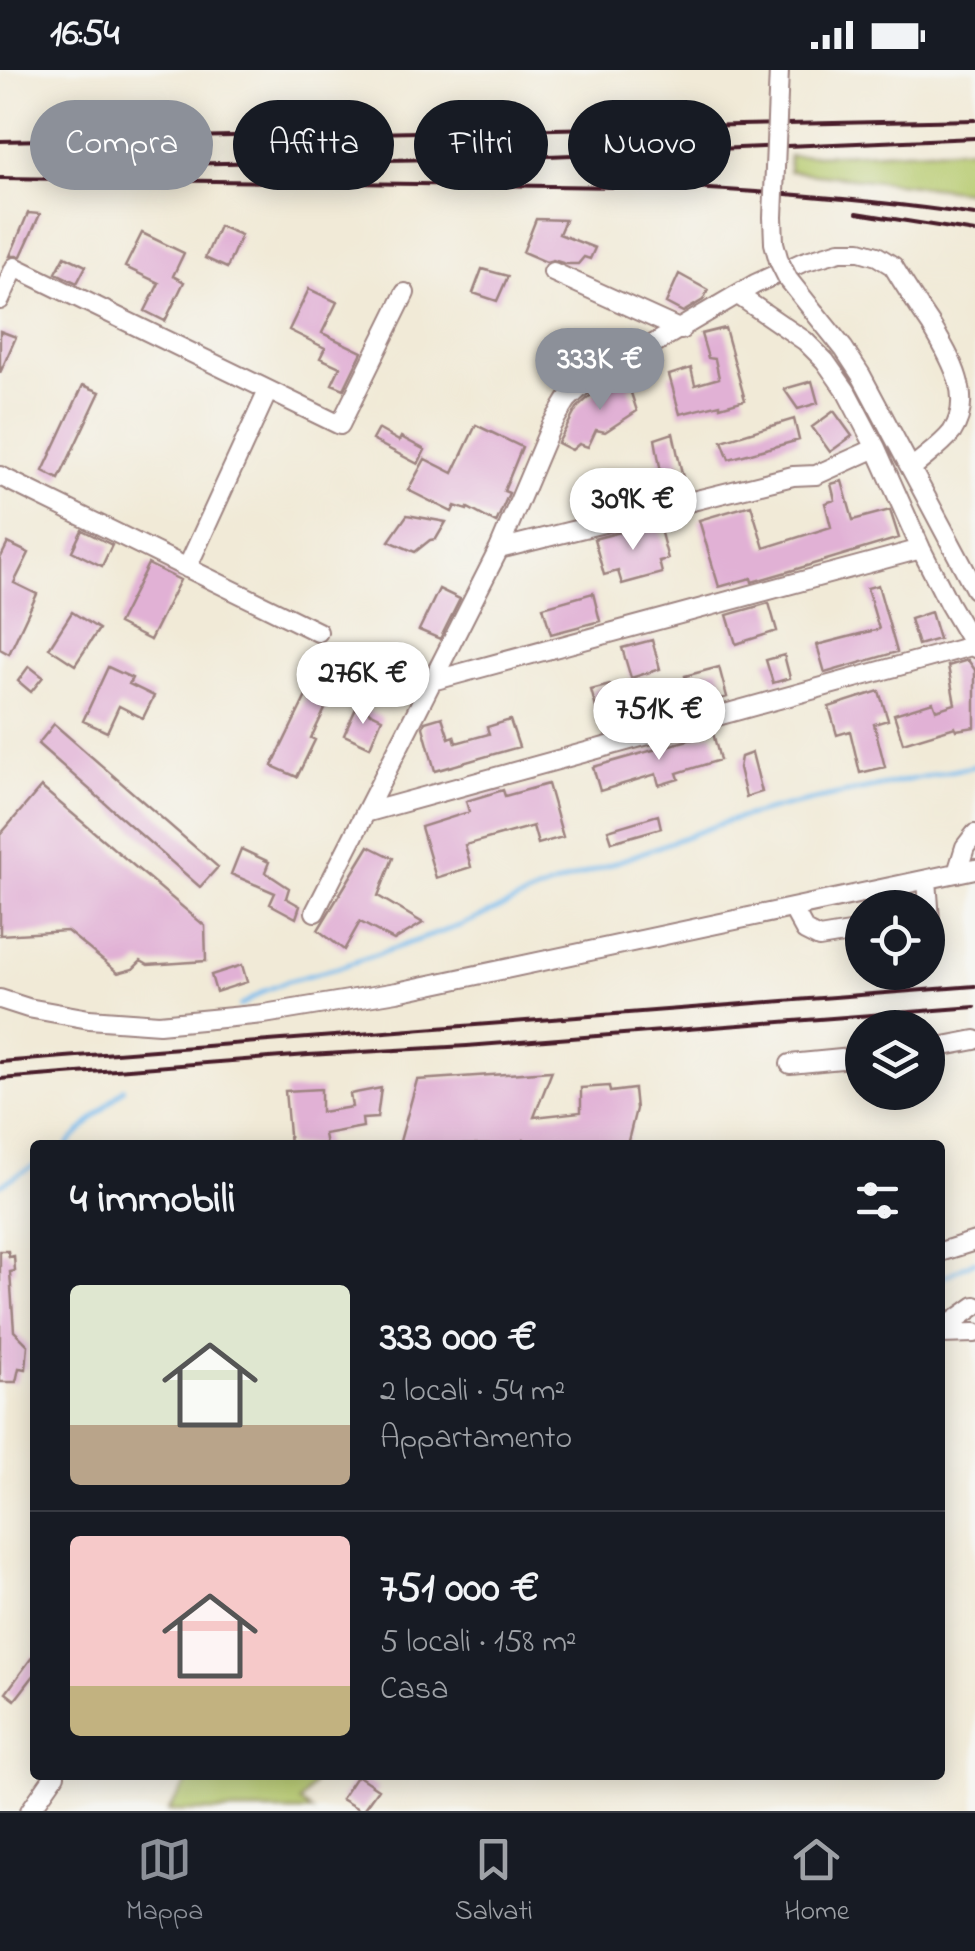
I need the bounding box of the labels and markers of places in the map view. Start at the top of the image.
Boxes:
pin: 333K € [519,328,681,413]
pin: 309K € [552,468,714,553]
pin: 276K € [282,642,444,727]
pin: 751K € [578,678,740,763]

